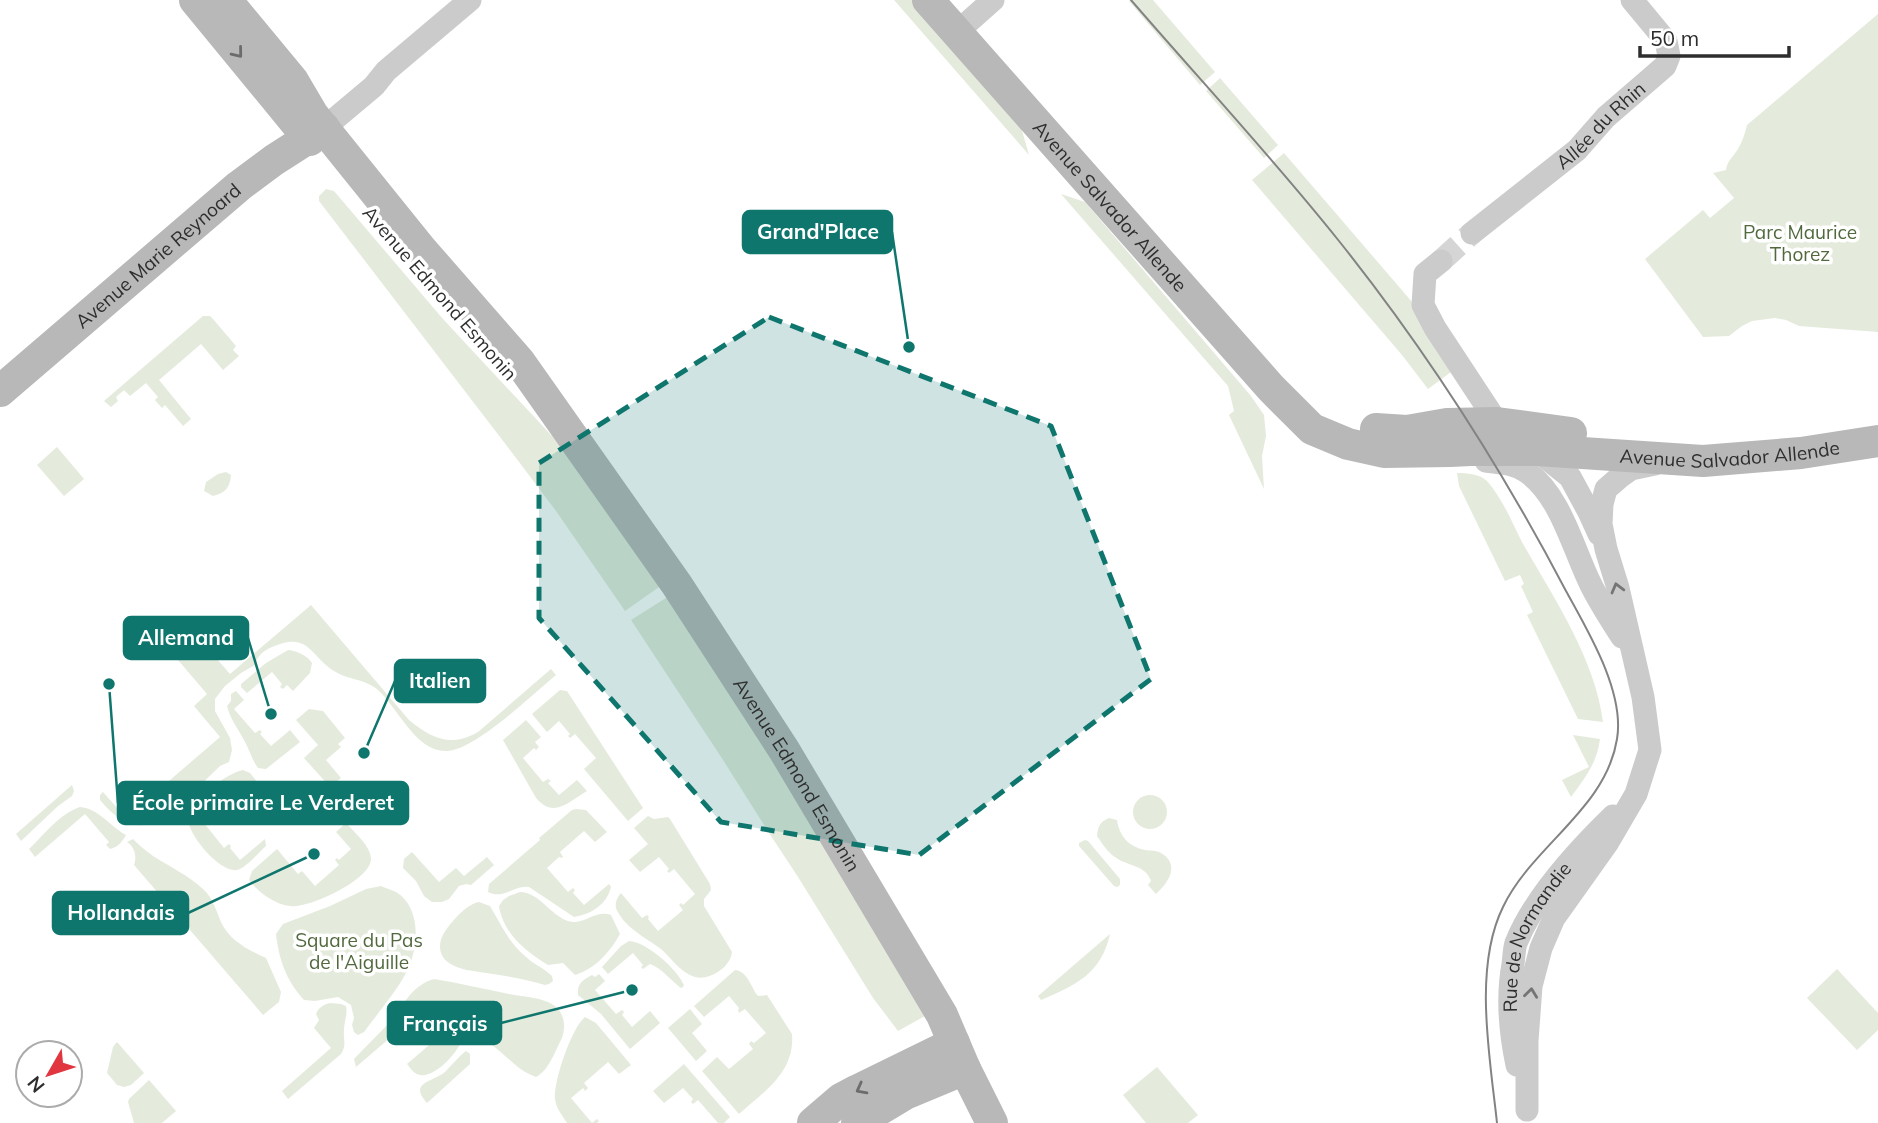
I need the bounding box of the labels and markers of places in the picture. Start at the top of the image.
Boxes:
callout: Grand'Place [743,211,892,253]
callout: Allemand [124,617,248,659]
callout: Italien [395,660,485,702]
callout: École primaire Le Verderet [118,782,408,824]
callout: Hollandais [53,892,188,934]
callout: Français [388,1002,501,1044]

